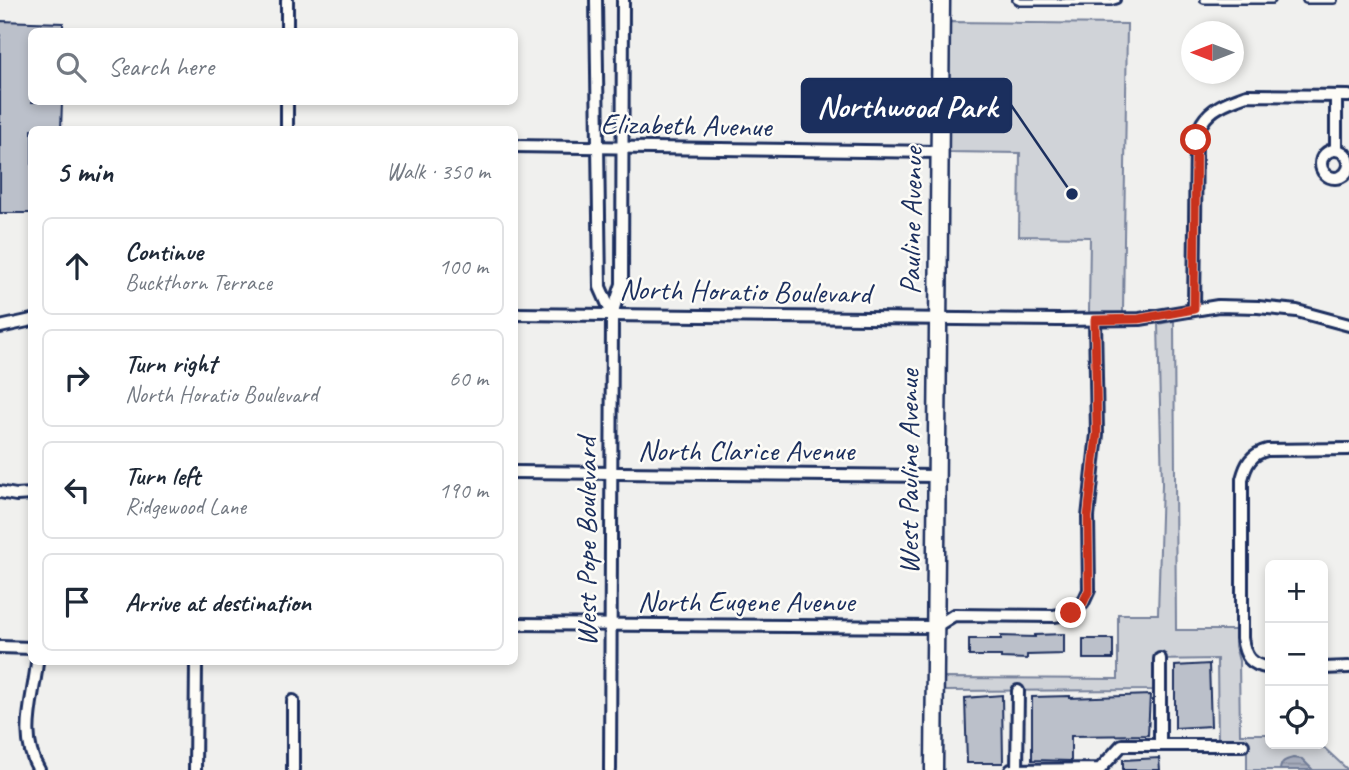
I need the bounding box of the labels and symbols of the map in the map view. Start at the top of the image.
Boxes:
north arrow [1181,21,1244,84]
callout: Northwood Park [802,79,1011,132]
text: Northwood Park [817,86,1000,127]
street label: Elizabeth Avenue [600,105,774,146]
route start [1180,124,1211,155]
street label: Pauline Avenue [891,145,931,295]
street label: North Horatio Boulevard [619,270,875,312]
street label: West Pauline Avenue [889,367,927,574]
street label: North Clarice Avenue [638,431,856,469]
street label: West Pope Boulevard [567,433,605,647]
street label: North Eugene Avenue [637,582,857,620]
route end [1055,597,1086,628]

